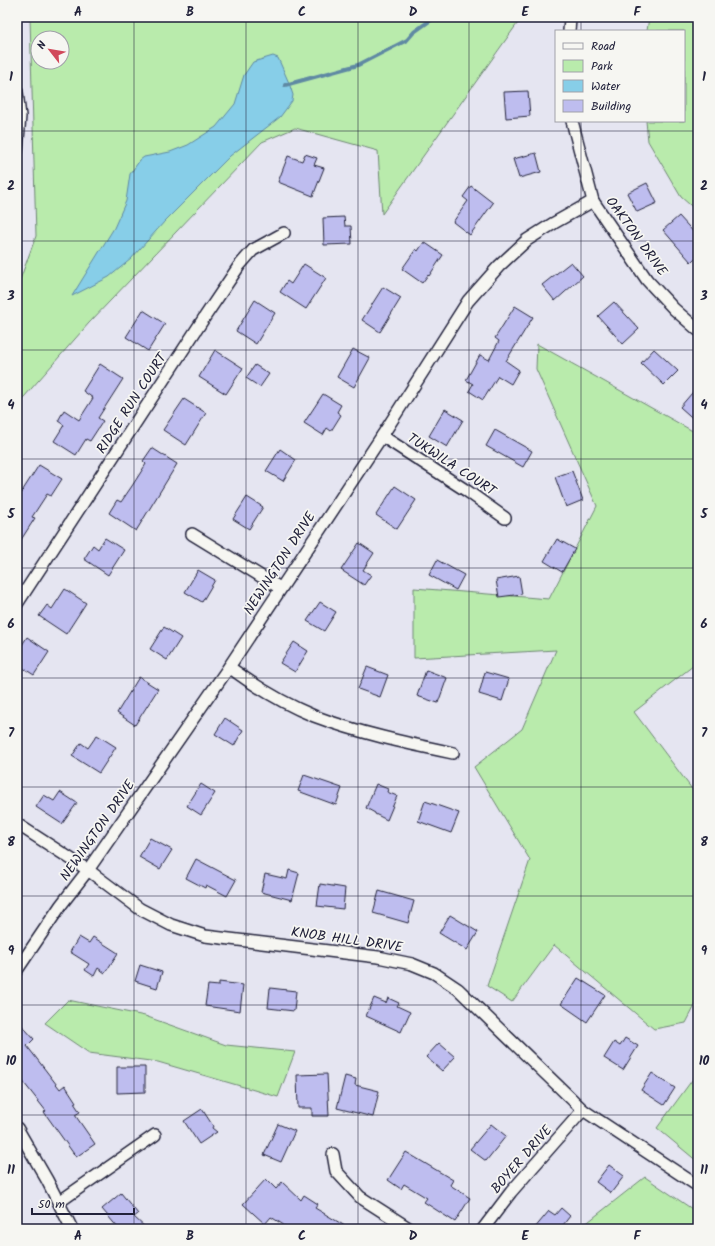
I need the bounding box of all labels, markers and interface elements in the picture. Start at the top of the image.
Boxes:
text: A [74,2,82,23]
text: B [186,2,194,23]
text: C [298,2,306,23]
text: D [409,2,418,23]
text: E [521,2,529,23]
text: F [633,2,641,23]
north arrow [30,30,70,70]
legend [555,30,685,122]
text: Road [591,37,616,56]
text: N [33,38,52,53]
text: Park [591,57,613,76]
text: 1 [9,67,13,88]
text: 1 [702,67,706,88]
text: Water [591,77,621,96]
text: Building [591,97,631,116]
text: 2 [7,176,15,197]
text: 2 [700,176,708,197]
street label: OAKTON DRIVE [600,192,673,282]
text: 3 [6,286,15,307]
text: 3 [699,286,708,307]
street label: RIDGE RUN COURT [91,347,174,458]
text: 4 [7,395,15,416]
text: 4 [700,395,708,416]
street label: TUKWILA COURT [403,428,502,503]
text: 5 [7,504,16,525]
text: 5 [700,504,709,525]
street label: NEWINGTON DRIVE [238,507,322,620]
text: 6 [7,614,15,635]
text: 6 [700,614,708,635]
text: 7 [8,723,15,744]
text: 7 [701,723,708,744]
street label: NEWINGTON DRIVE [55,775,142,886]
text: 8 [7,832,15,853]
text: 8 [700,832,708,853]
street label: KNOB HILL DRIVE [290,921,405,959]
text: 9 [8,941,15,962]
text: 9 [701,941,708,962]
text: 10 [6,1051,17,1072]
text: 10 [699,1051,710,1072]
street label: BOYER DRIVE [486,1120,558,1199]
text: 11 [7,1160,15,1181]
text: 11 [700,1160,708,1181]
scale bar [32,1190,134,1216]
text: 50 m [38,1195,65,1214]
text: A [74,1226,82,1246]
text: B [186,1226,194,1246]
text: C [298,1226,306,1246]
text: D [409,1226,418,1246]
text: E [521,1226,529,1246]
text: F [633,1226,641,1246]

